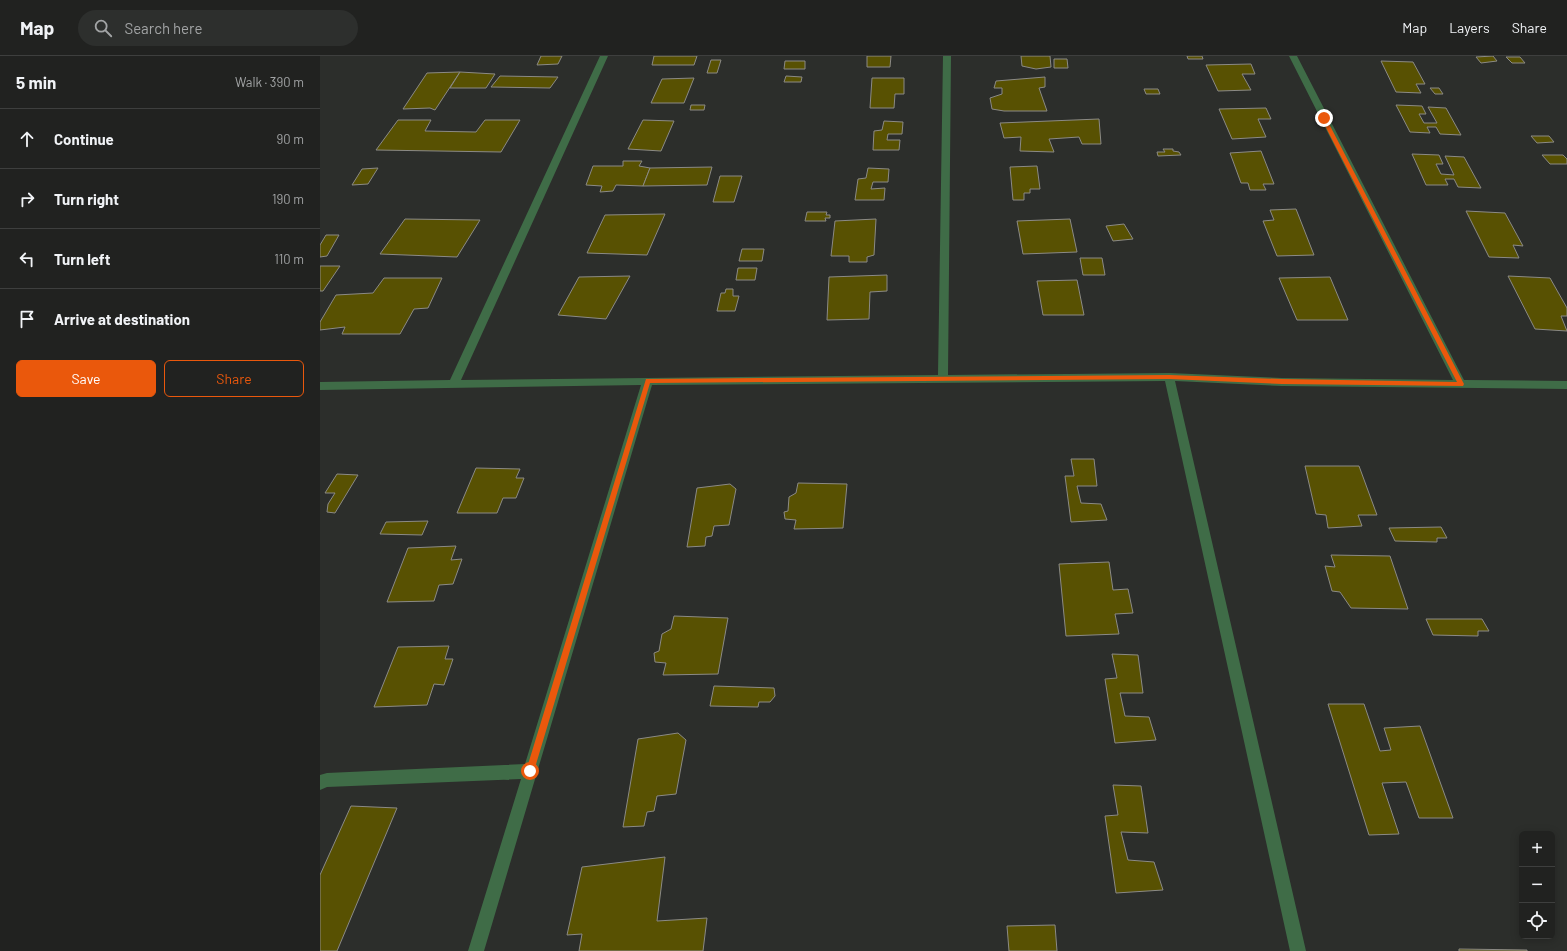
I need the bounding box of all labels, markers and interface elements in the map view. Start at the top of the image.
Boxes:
search box [78,10,358,46]
text: Map [20,16,54,39]
icon: search [92,17,114,39]
text: Search here [124,19,202,37]
text: Map [1402,19,1427,36]
text: Layers [1449,19,1490,36]
text: Share [1512,19,1547,36]
text: 5 min [16,72,56,92]
text: Walk · 390 m [235,74,304,90]
route end [1315,109,1333,127]
icon: ahead [16,128,38,150]
text: Continue [54,130,114,148]
text: 90 m [277,131,304,147]
icon: right [16,188,38,210]
text: Turn right [54,190,119,208]
text: 190 m [272,191,304,207]
icon: left [16,248,38,270]
text: Turn left [54,250,110,268]
text: 110 m [274,251,304,267]
icon: arrive [16,308,38,330]
text: Arrive at destination [54,310,190,328]
button: Save [16,360,156,397]
button: Share [164,360,304,397]
route start [521,762,539,780]
map controls [1519,831,1555,939]
button: + [1519,831,1555,867]
button: − [1519,867,1555,903]
button: locate [1519,903,1555,939]

